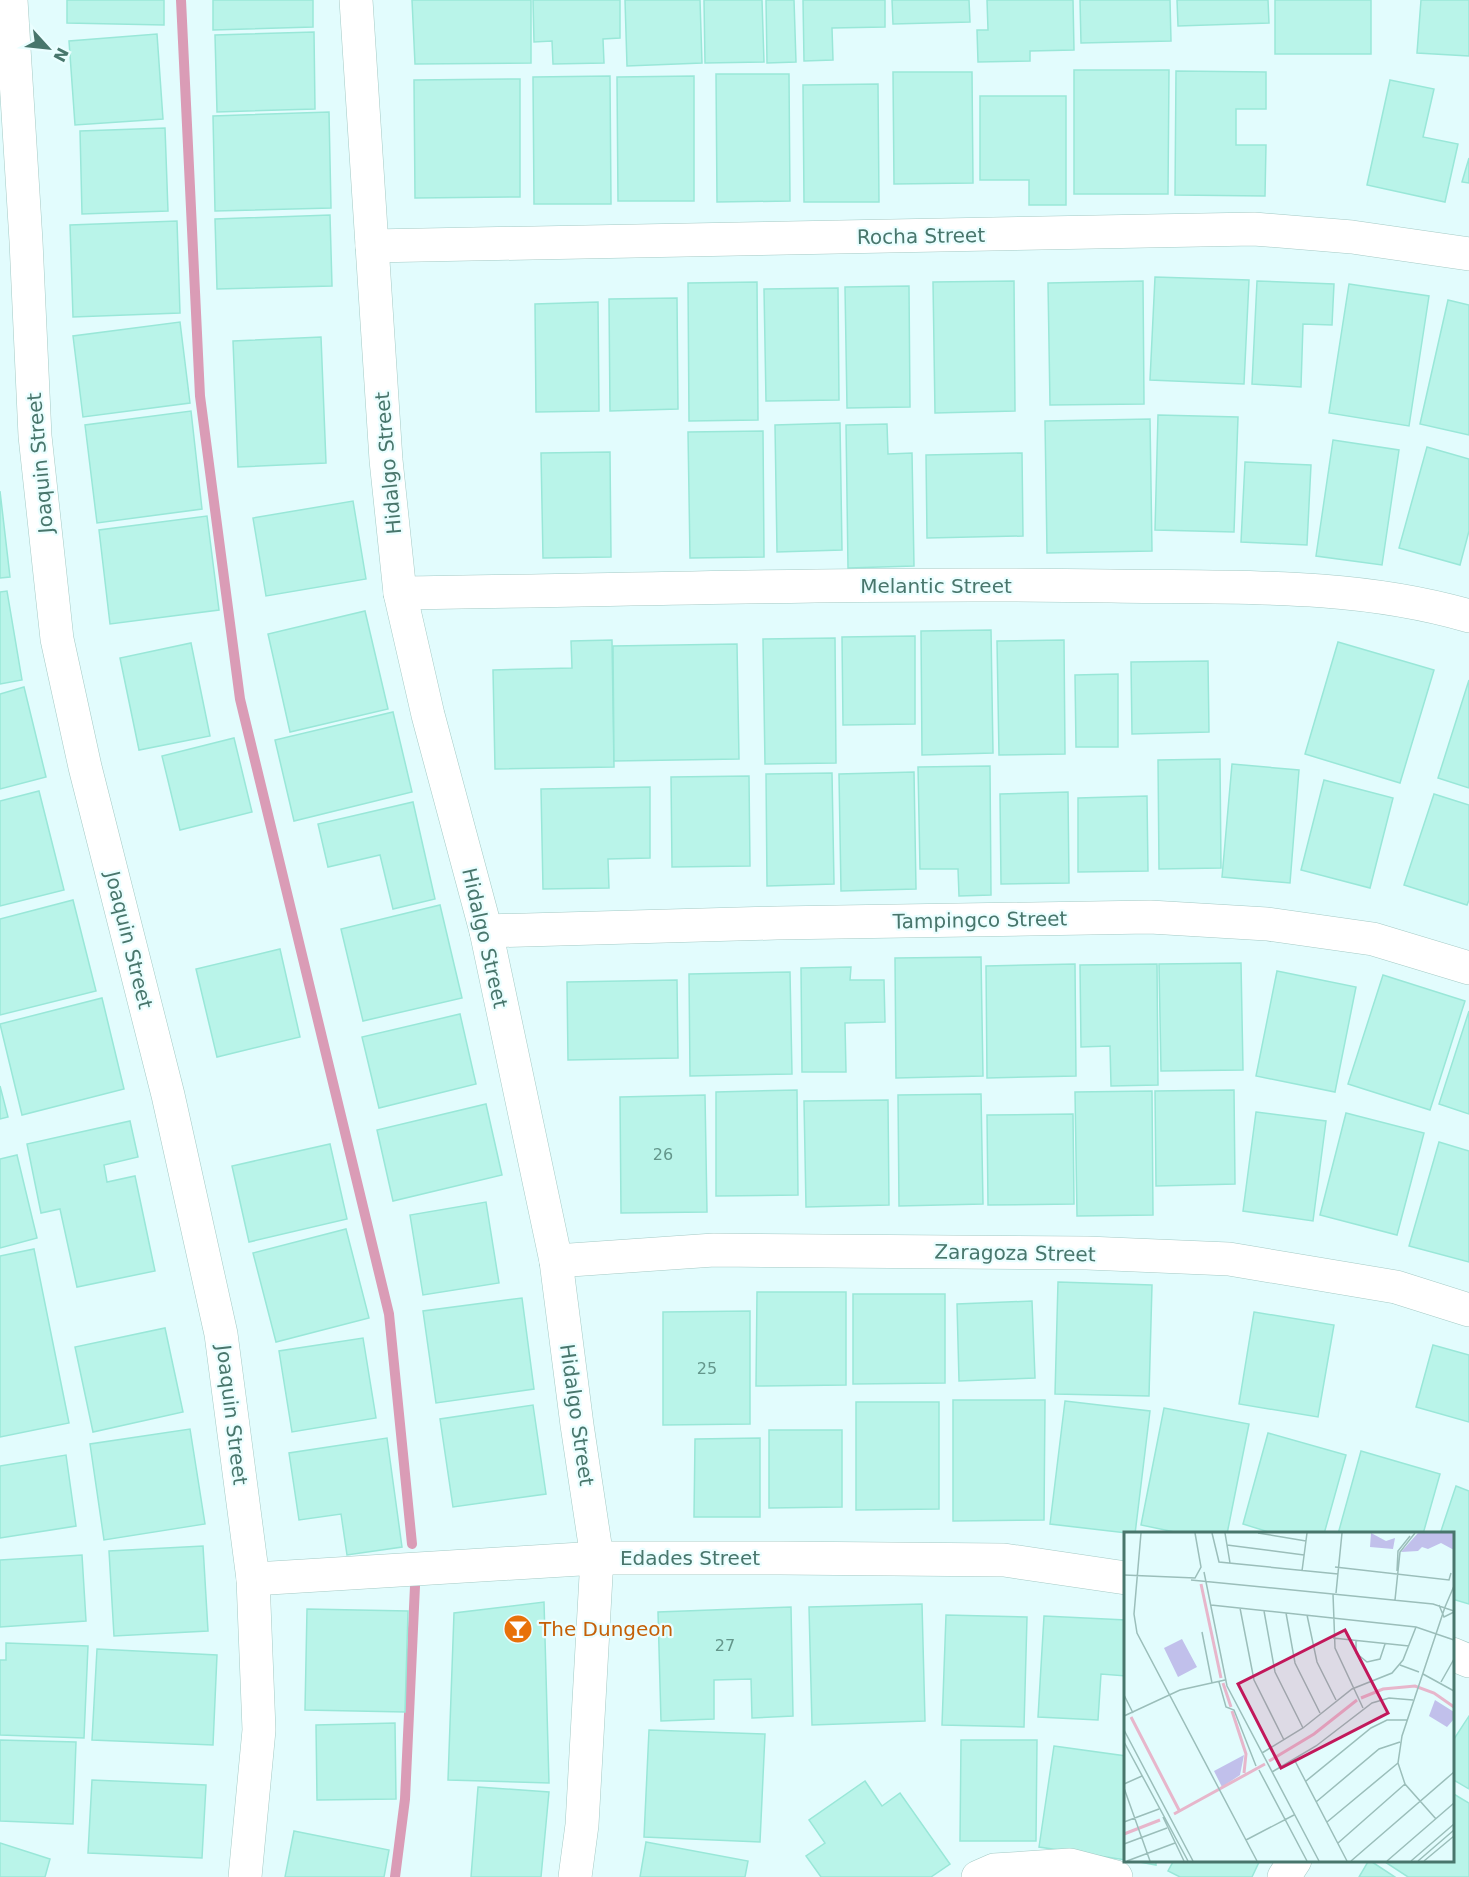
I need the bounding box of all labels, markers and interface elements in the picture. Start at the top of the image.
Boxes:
north arrow [18,18,78,78]
text: N [49,44,72,65]
street label: Rocha Street [857,223,986,249]
street label: Hidalgo Street [370,390,406,535]
street label: Joaquin Street [22,392,58,536]
street label: Melantic Street [860,574,1012,598]
street label: Hidalgo Street [457,866,513,1011]
street label: Joaquin Street [100,867,158,1012]
street label: Tampingco Street [891,906,1068,934]
house number: 26 [653,1145,673,1164]
street label: Zaragoza Street [934,1240,1096,1266]
street label: Joaquin Street [211,1342,253,1487]
street label: Hidalgo Street [555,1342,599,1488]
house number: 25 [697,1359,717,1378]
inset map [1124,1532,1454,1862]
street label: Edades Street [620,1546,760,1570]
bar icon: The Dungeon [502,1613,534,1645]
place label: The Dungeon [538,1617,673,1641]
house number: 27 [715,1636,735,1655]

